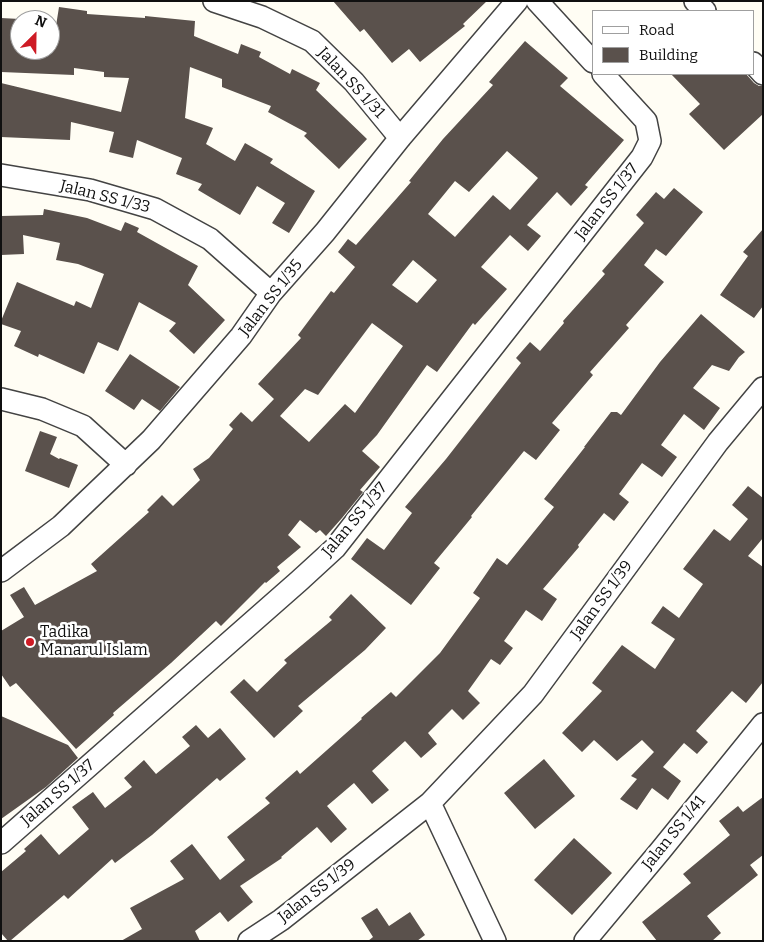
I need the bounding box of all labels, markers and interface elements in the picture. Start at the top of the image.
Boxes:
north arrow [10,10,60,60]
legend [592,10,754,75]
text: N [32,12,49,32]
text: Road [639,21,674,39]
street label: Jalan SS 1/31 [313,44,389,122]
text: Building [639,46,698,64]
street label: Jalan SS 1/37 [571,160,643,244]
street label: Jalan SS 1/33 [58,177,152,217]
street label: Jalan SS 1/35 [235,256,307,340]
street label: Jalan SS 1/37 [318,479,392,561]
street label: Jalan SS 1/39 [567,557,637,643]
place label: Tadika Manarul Islam [40,623,148,661]
marker: Tadika Manarul Islam [24,636,36,648]
street label: Jalan SS 1/37 [17,756,99,830]
street label: Jalan SS 1/41 [638,792,710,874]
street label: Jalan SS 1/39 [275,855,359,927]

